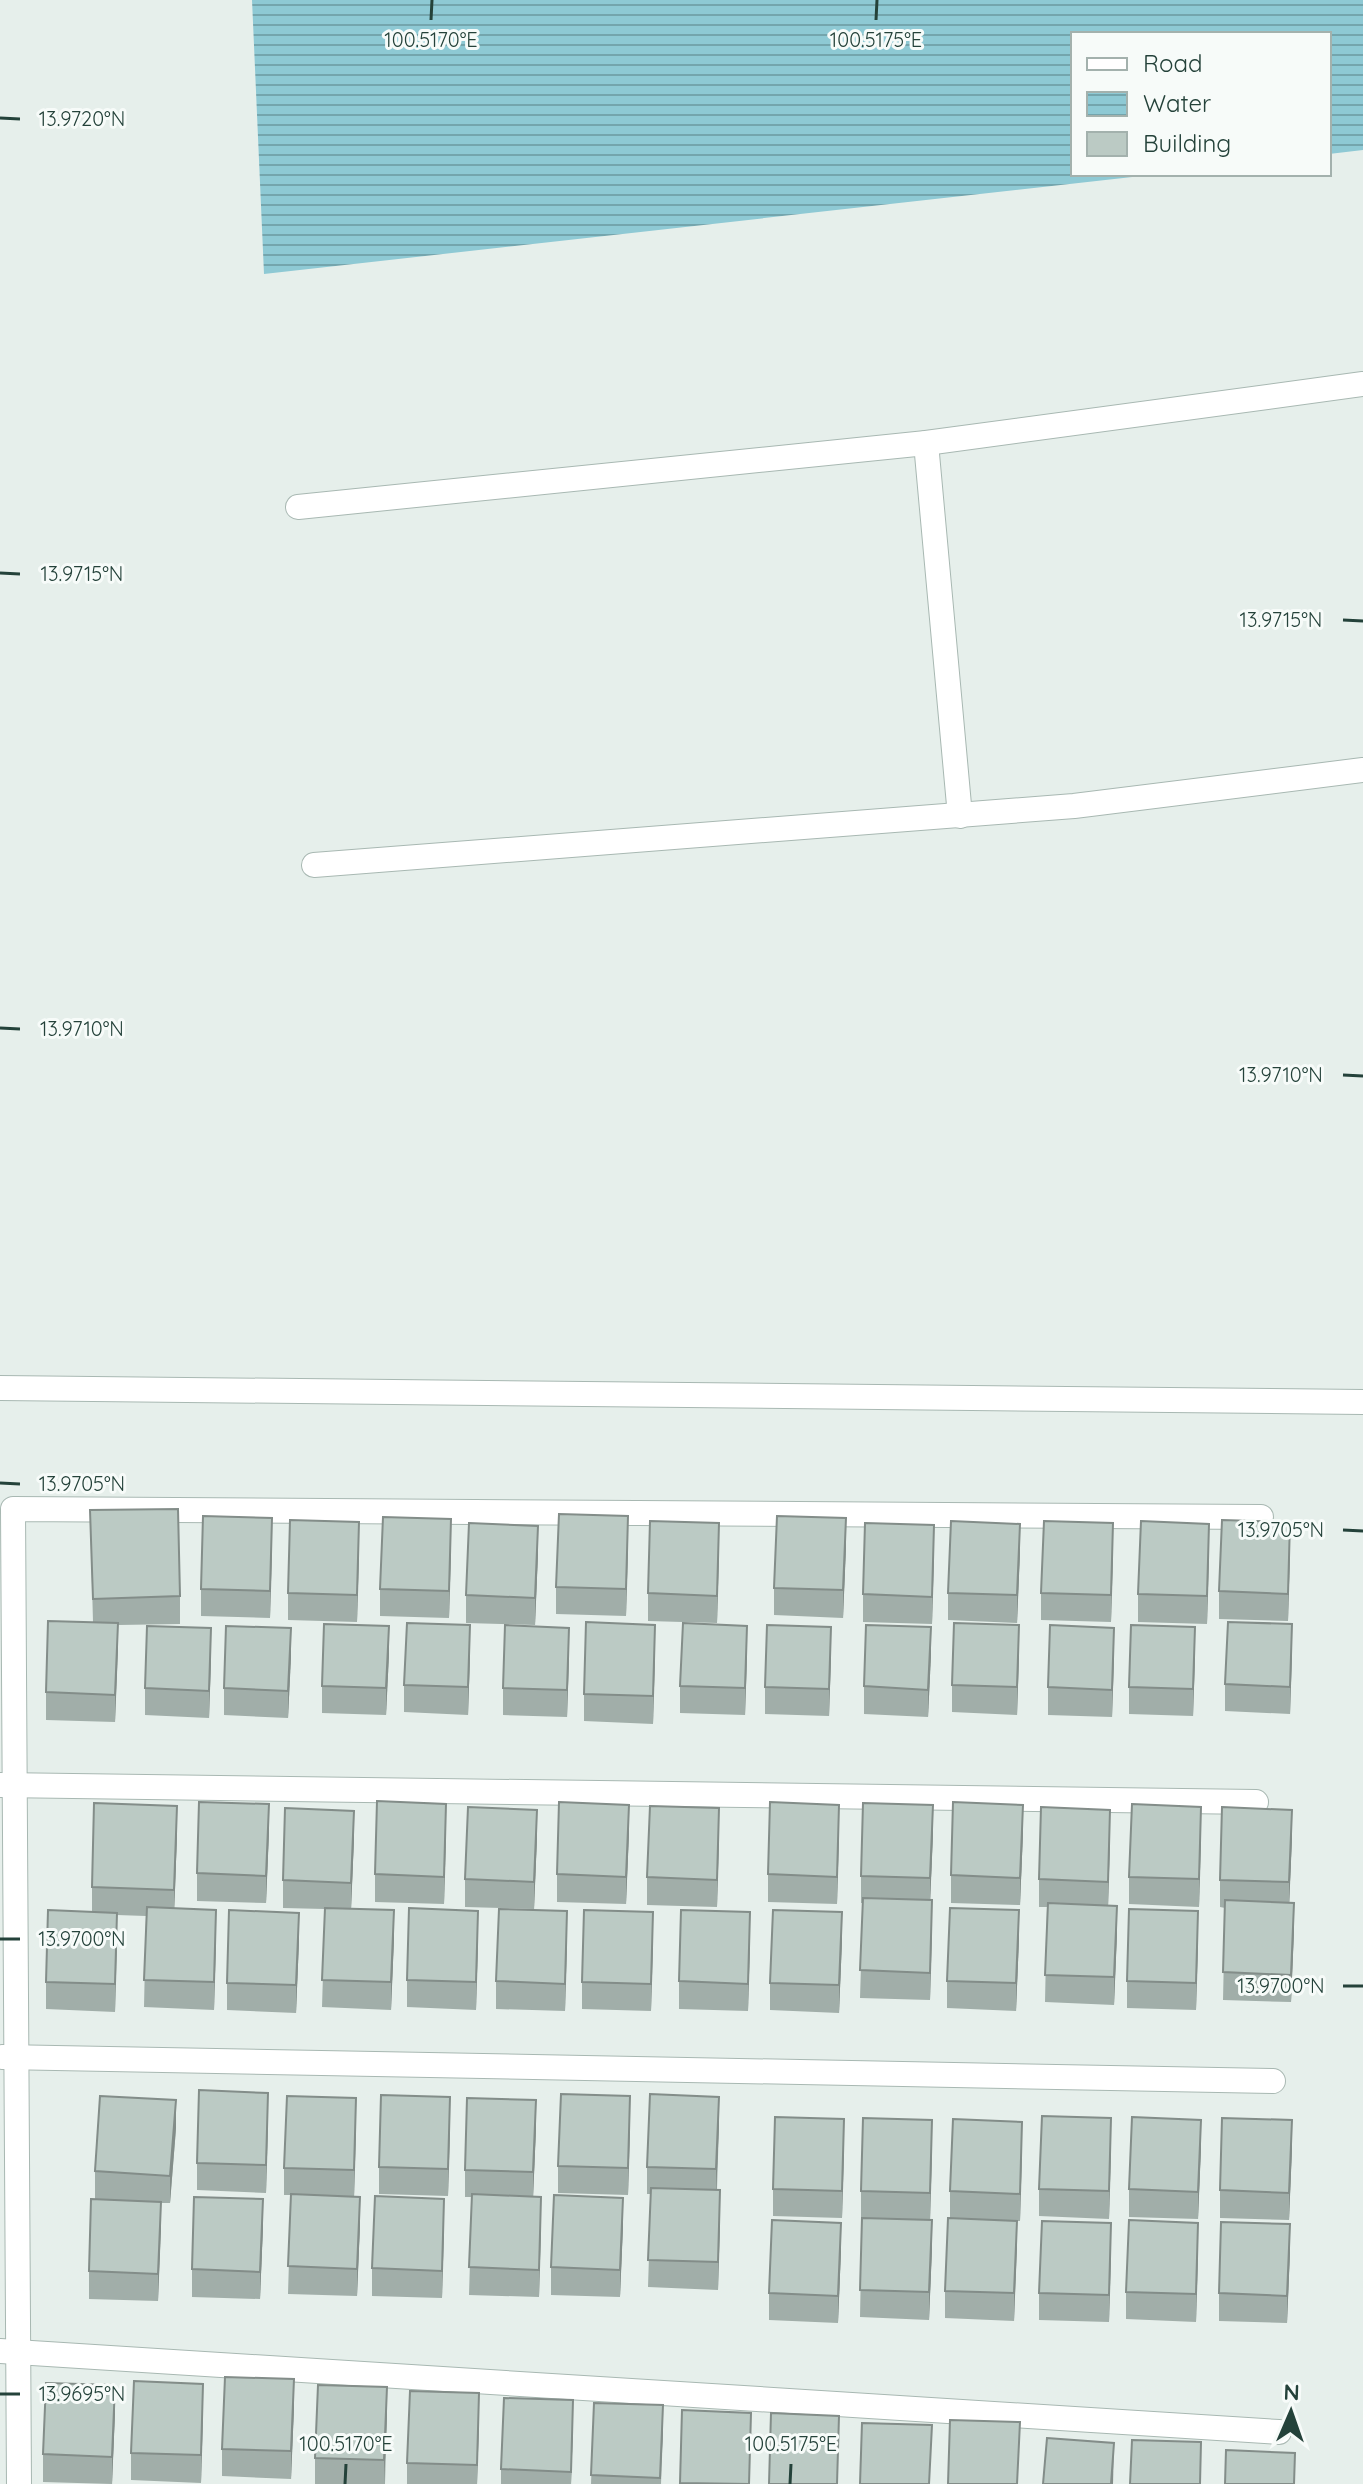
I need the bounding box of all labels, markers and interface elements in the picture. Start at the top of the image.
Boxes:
text: 100.5170°E [384,27,478,52]
text: 100.5175°E [830,27,922,52]
legend [1071,32,1331,176]
text: Road [1143,48,1203,78]
text: Water [1143,88,1211,118]
text: 13.9720°N [39,106,125,131]
text: Building [1143,128,1231,158]
text: 13.9715°N [41,561,123,586]
text: 13.9715°N [1240,607,1322,632]
text: 13.9710°N [40,1016,124,1041]
text: 13.9710°N [1239,1062,1323,1087]
text: 13.9705°N [39,1471,125,1496]
text: 13.9705°N [1238,1517,1324,1542]
text: 13.9700°N [38,1926,126,1951]
text: 13.9700°N [1237,1973,1325,1998]
north arrow [1251,2372,1331,2452]
text: N [1283,2378,1300,2406]
text: 13.9695°N [39,2381,125,2406]
text: 100.5170°E [299,2431,393,2456]
text: 100.5175°E [745,2431,837,2456]

